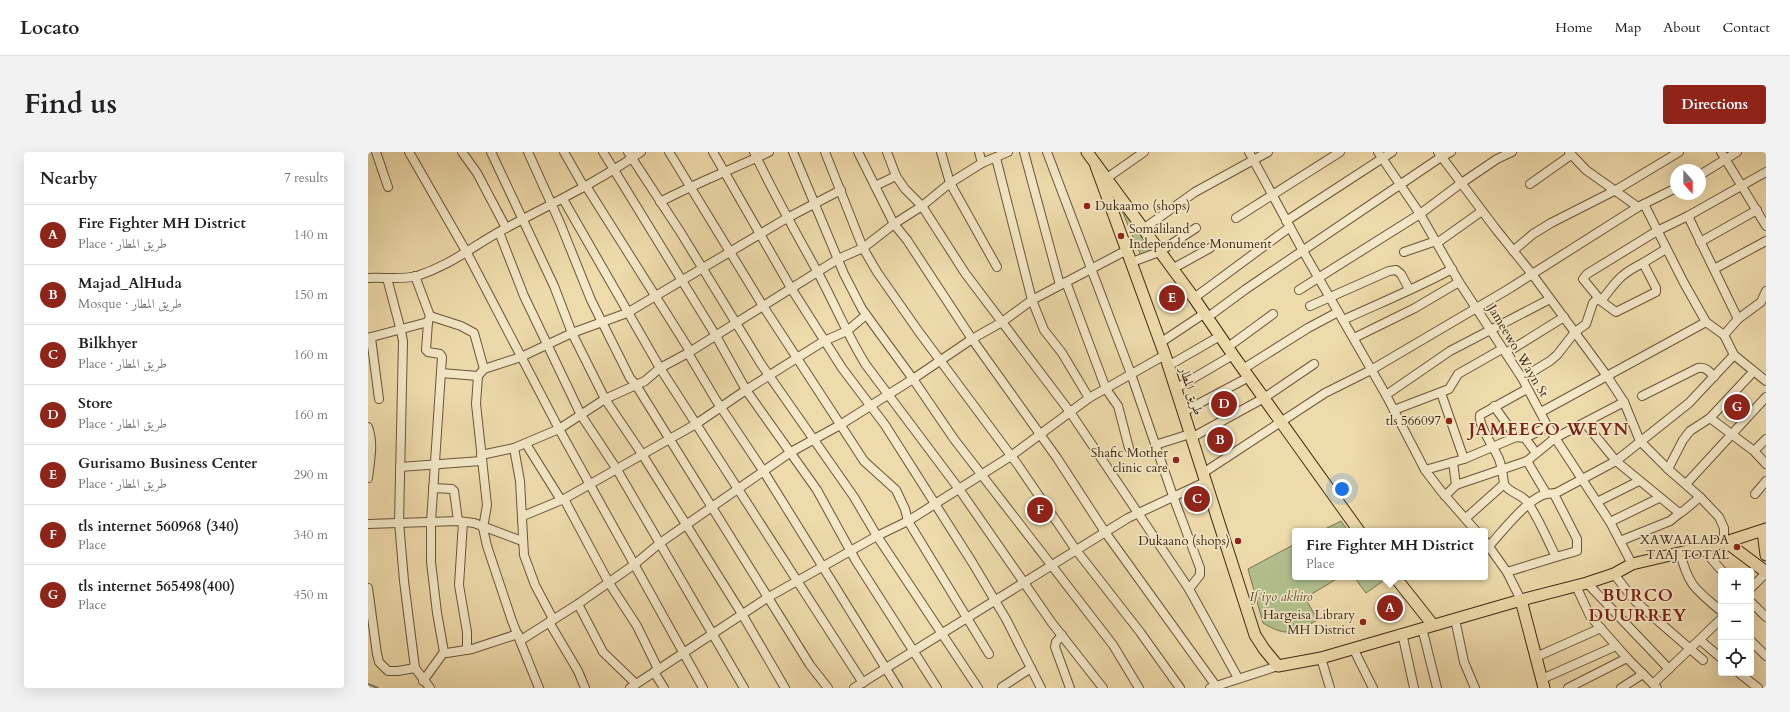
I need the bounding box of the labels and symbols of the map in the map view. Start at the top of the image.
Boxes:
north arrow [1670,164,1706,200]
place label: Dukaamo (shops) [1095,197,1190,215]
marker: Dukaamo (shops) [1082,201,1092,211]
place label: Somaliland Independence Monument [1129,220,1272,253]
marker: Somaliland Independence Monument [1116,231,1126,241]
pin: E [1159,283,1185,313]
street label: Jameewo_Wayn St [1482,300,1553,401]
street label: طريق المطار [1174,363,1207,418]
pin: D [1211,389,1237,419]
pin: G [1724,392,1750,422]
place label: tls 566097 [1386,412,1441,430]
marker: tls 566097 [1444,416,1454,426]
district label: JAMEECO WEYN [1466,418,1629,441]
pin: B [1207,425,1233,455]
place label: Shafic Mother clinic care [1091,444,1168,477]
marker: Shafic Mother clinic care [1171,455,1181,465]
your location [1332,479,1352,499]
pin: C [1184,484,1210,514]
pin: F [1027,495,1053,525]
place label: XAWAALADA TAAJ TOTAL [1640,531,1730,564]
place label: Dukaano (shops) [1138,532,1230,550]
marker: Dukaano (shops) [1233,536,1243,546]
marker: XAWAALADA TAAJ TOTAL [1732,542,1742,552]
district label: BURCO DUURREY [1589,584,1687,627]
park label: If iyo akhiro [1249,588,1313,606]
pin: A [1377,593,1403,623]
place label: Hargeisa Library MH District [1263,606,1355,639]
marker: Hargeisa Library MH District [1358,617,1368,627]

